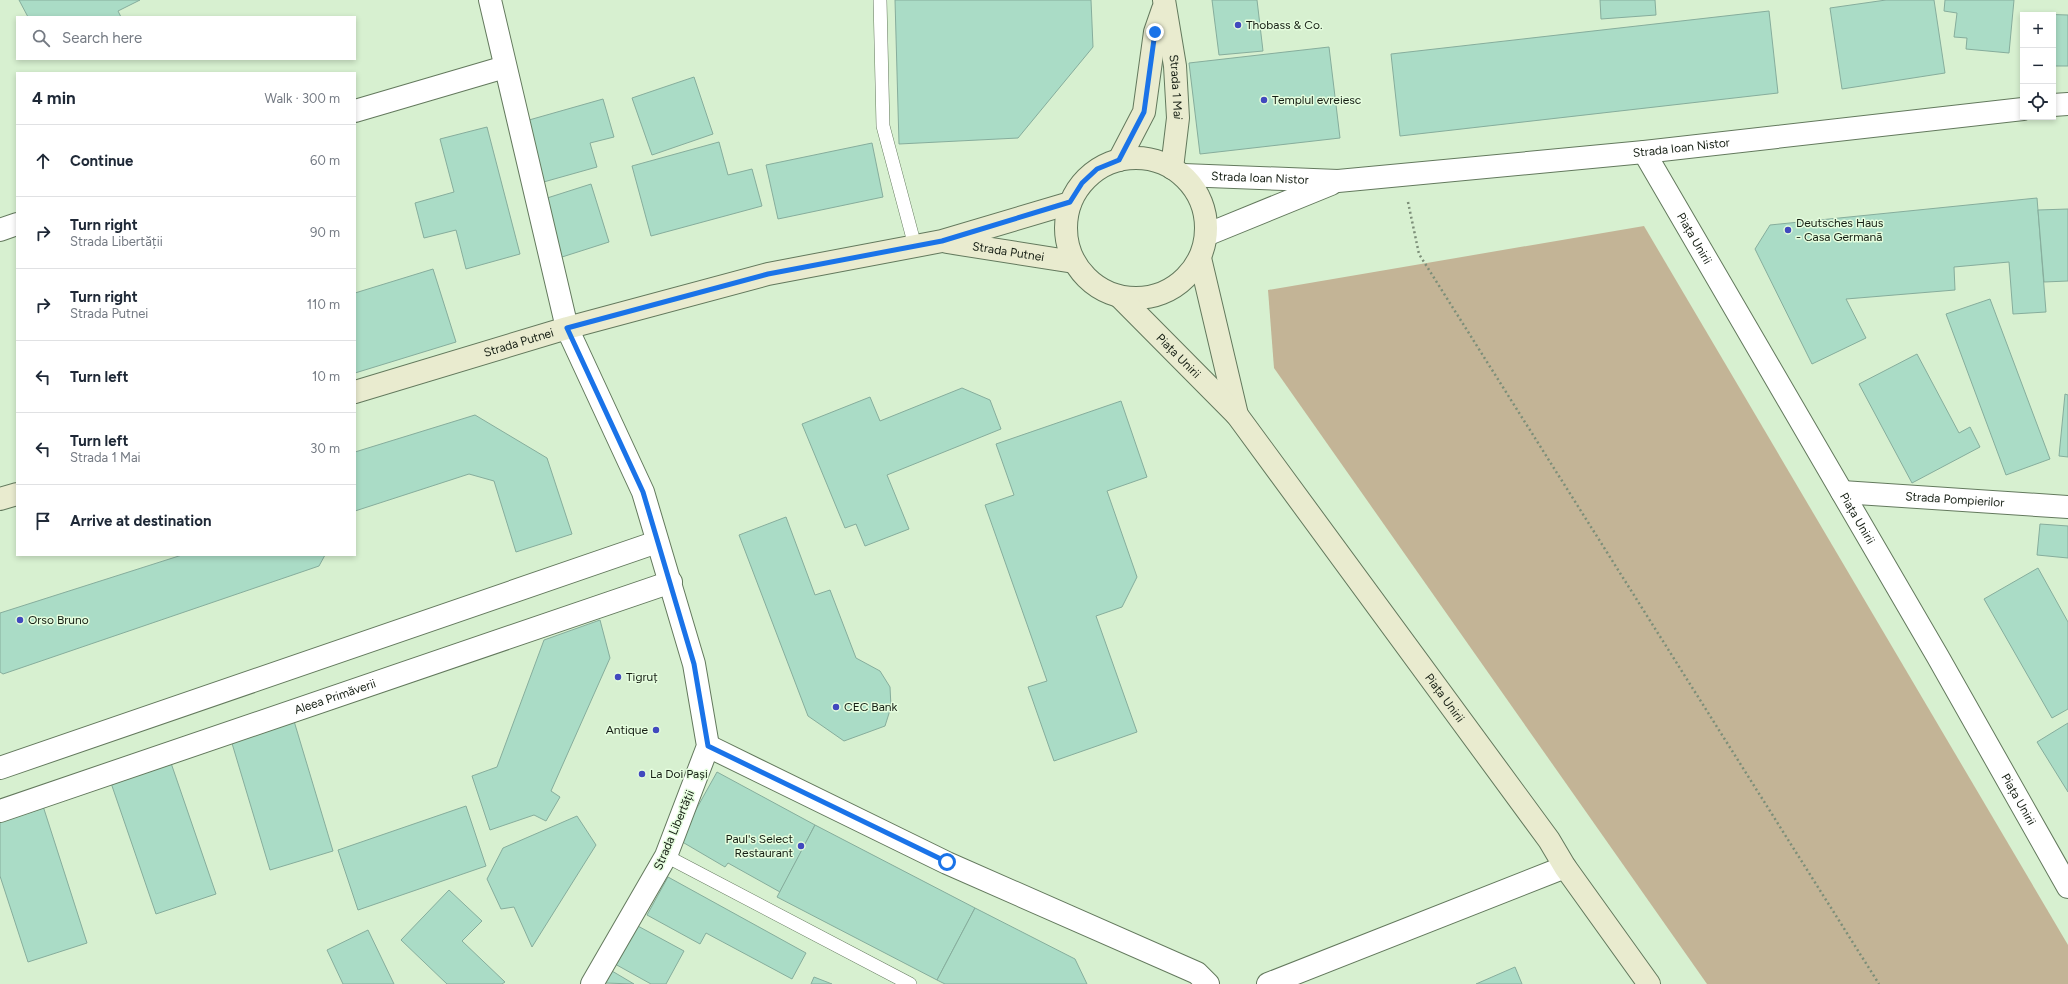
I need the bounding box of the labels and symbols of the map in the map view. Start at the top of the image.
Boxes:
place label: Thobass & Co. [1246,18,1322,32]
marker: Thobass & Co. [1233,20,1243,30]
route end [1146,23,1164,41]
street label: Strada 1 Mai [1166,53,1185,120]
place label: Templul evreiesc [1272,93,1362,107]
marker: Templul evreiesc [1259,95,1269,105]
street label: Strada Ioan Nistor [1632,135,1731,160]
street label: Strada Ioan Nistor [1211,169,1309,187]
street label: Piața Unirii [1674,210,1715,267]
place label: Deutsches Haus - Casa Germană [1796,216,1884,244]
marker: Deutsches Haus - Casa Germană [1783,225,1793,235]
street label: Strada Putnei [971,239,1045,264]
street label: Strada Putnei [482,325,555,360]
street label: Piața Unirii [1153,331,1204,381]
street label: Strada Pompierilor [1905,489,2005,510]
street label: Piața Unirii [1837,490,1878,547]
place label: Orso Bruno [28,613,89,627]
marker: Orso Bruno [15,615,25,625]
place label: Tigruț [626,670,658,684]
street label: Piața Unirii [1422,671,1467,725]
marker: Tigruț [613,672,623,682]
street label: Aleea Primăverii [292,676,378,717]
place label: CEC Bank [844,700,898,714]
marker: CEC Bank [831,702,841,712]
place label: Antique [606,723,648,737]
marker: Antique [651,725,661,735]
place label: La Doi Pași [650,767,708,781]
marker: La Doi Pași [637,769,647,779]
street label: Piața Unirii [1998,771,2039,828]
street label: Strada Libertății [651,788,697,872]
place label: Paul's Select Restaurant [726,832,793,860]
marker: Paul's Select Restaurant [796,841,806,851]
route start [938,853,956,871]

